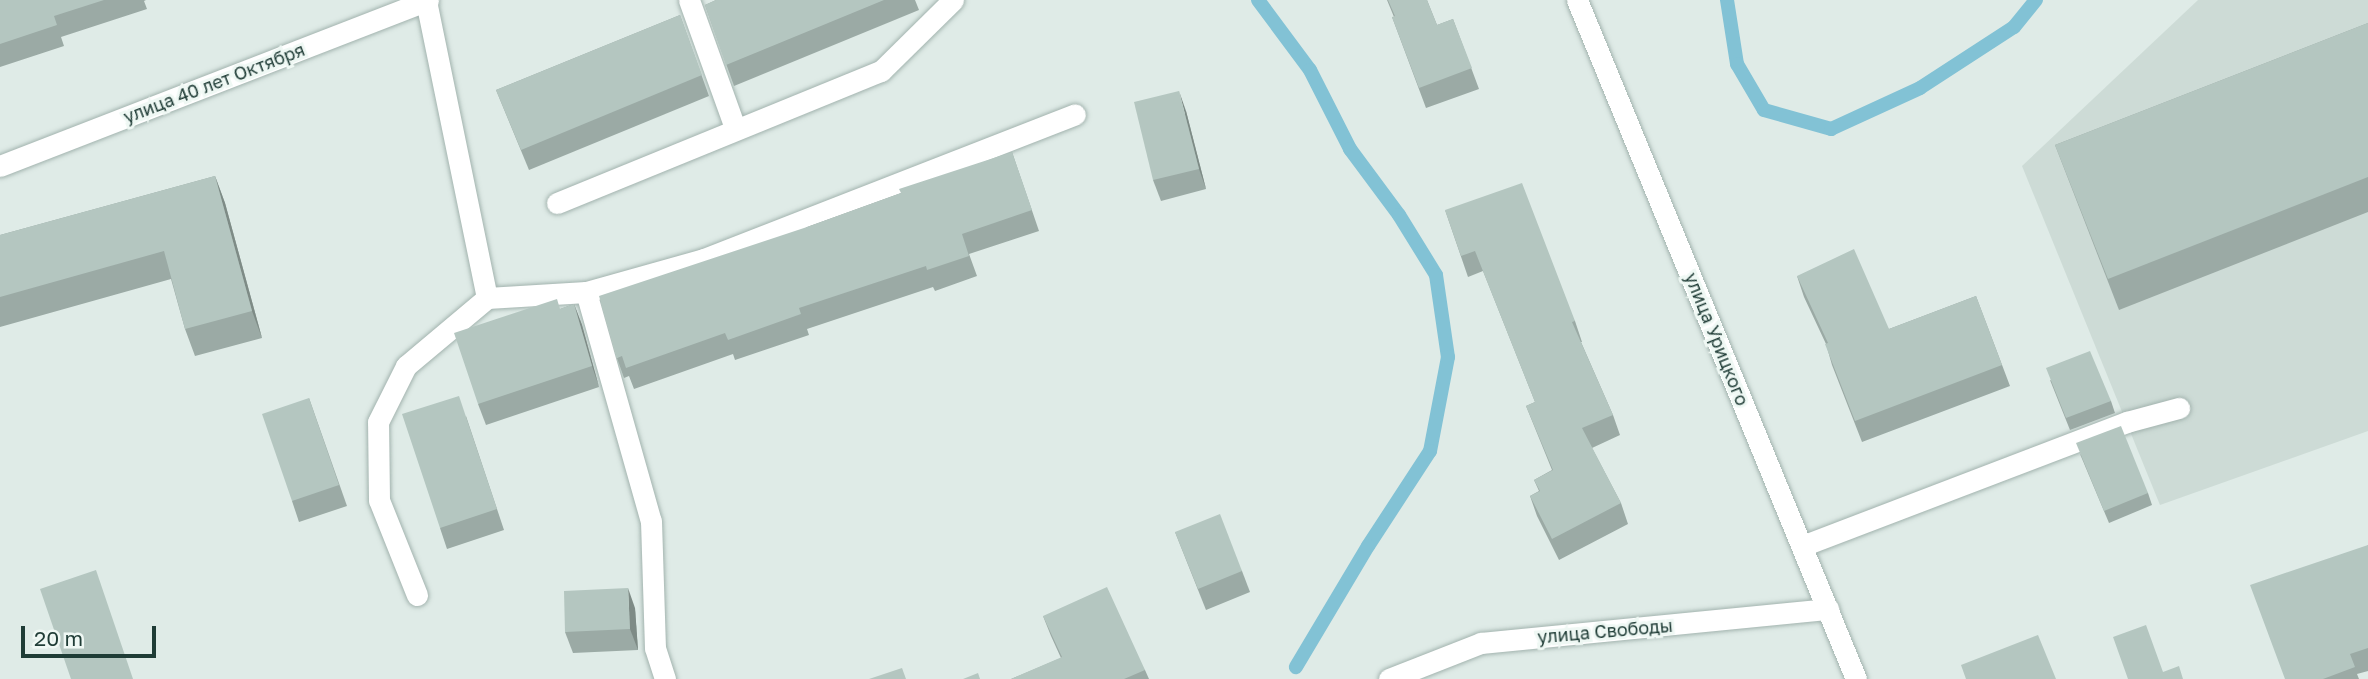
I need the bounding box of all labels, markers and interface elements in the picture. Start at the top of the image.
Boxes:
street label: улица 40 лет Октября [120,38,308,128]
street label: улица Урицкого [1680,269,1754,409]
scale bar [24,612,159,656]
street label: улица Свободы [1536,614,1674,648]
text: 20 m [34,625,83,651]

